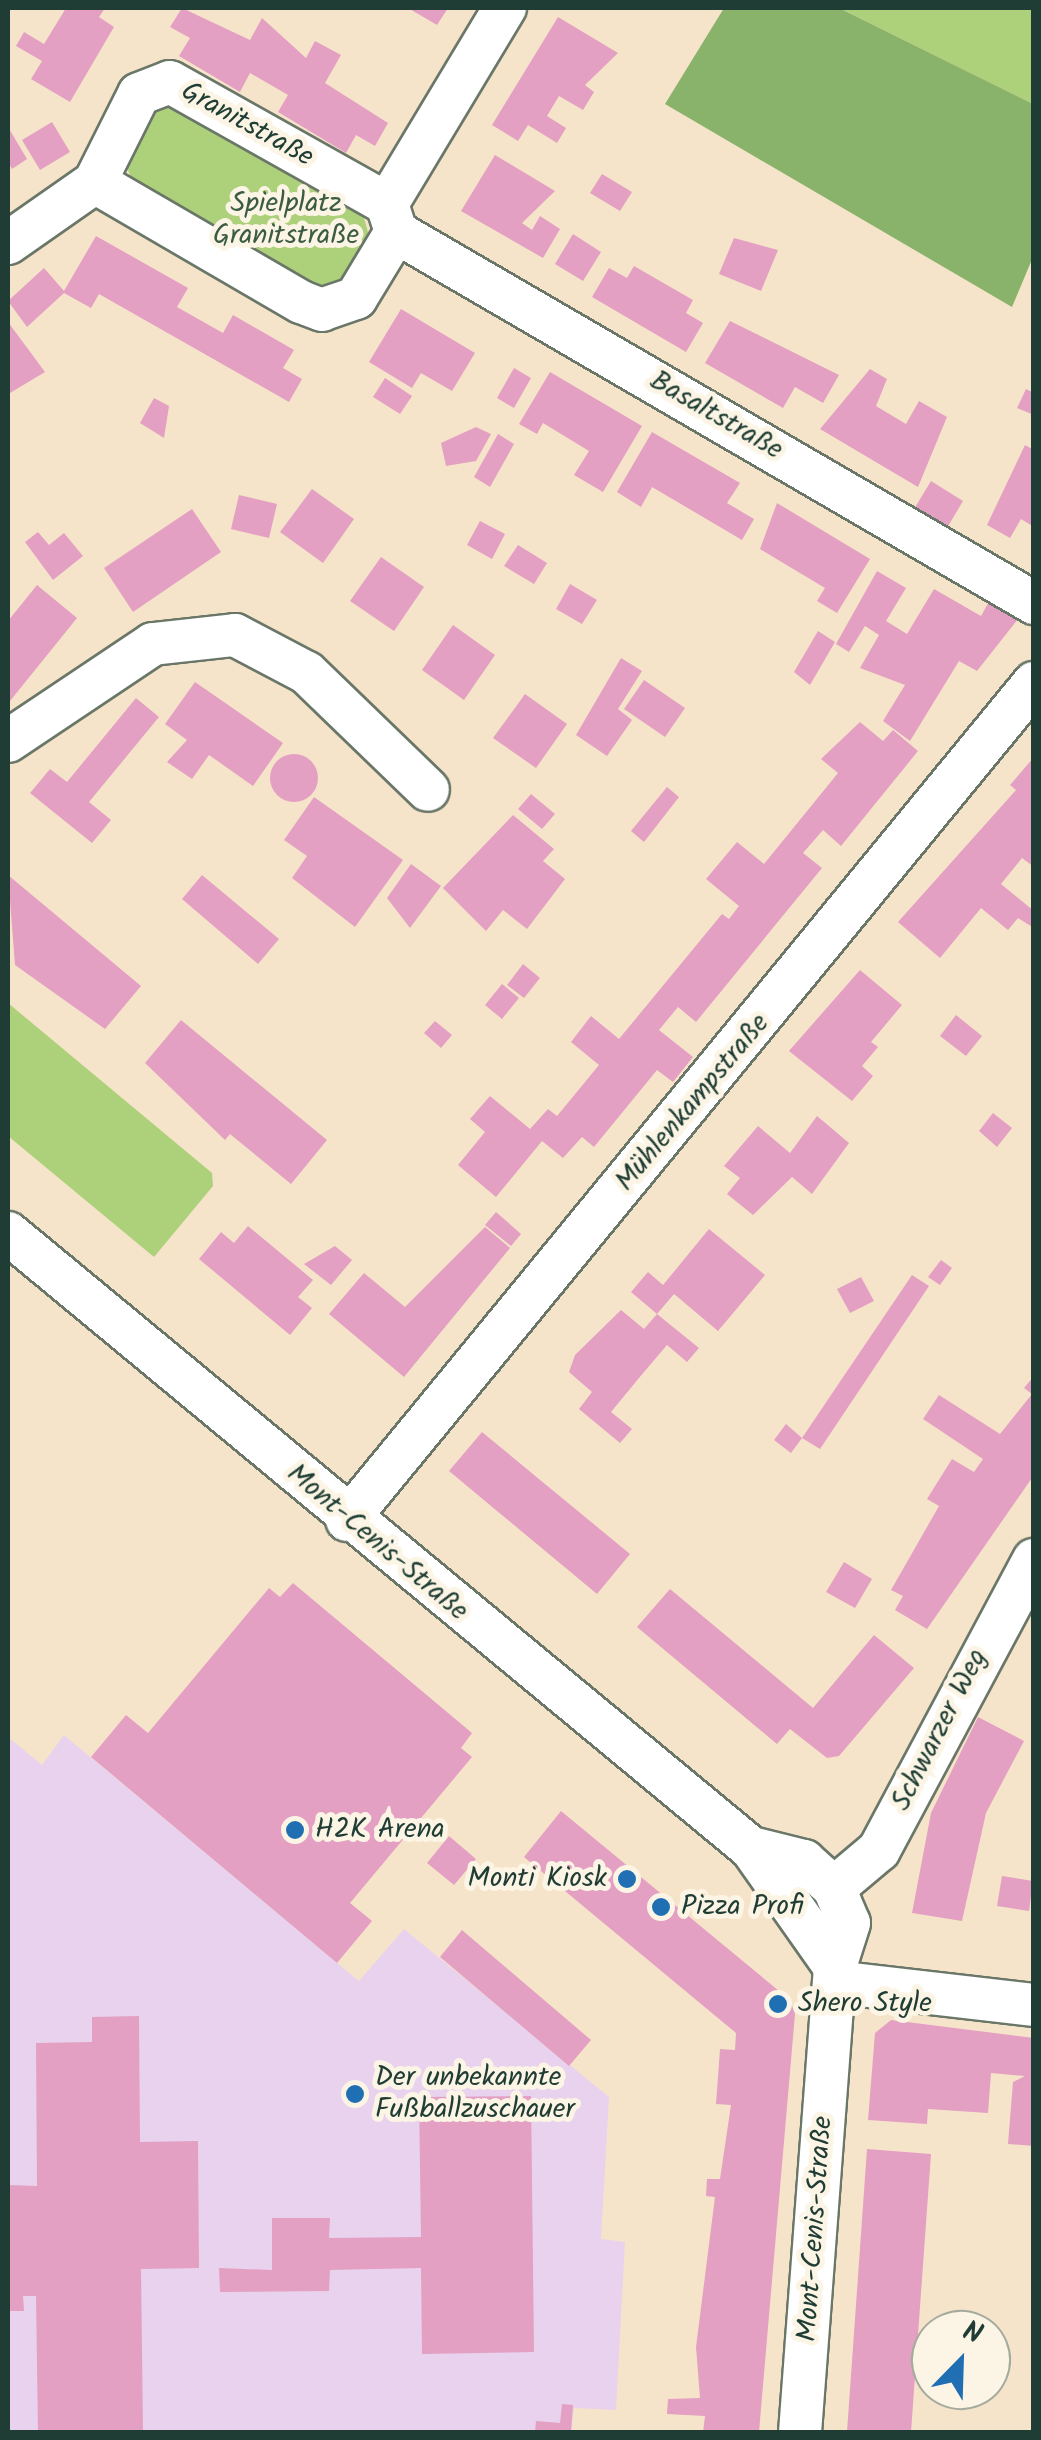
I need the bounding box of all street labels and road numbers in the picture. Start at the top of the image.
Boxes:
street label: Granitstraße [175,75,319,175]
street label: Basaltstraße [644,364,788,468]
street label: Mühlenkampstraße [609,1008,777,1198]
street label: Mont-Cenis-Straße [280,1457,474,1629]
street label: Schwarzer Weg [885,1644,995,1816]
street label: Mont-Cenis-Straße [791,2115,841,2343]

